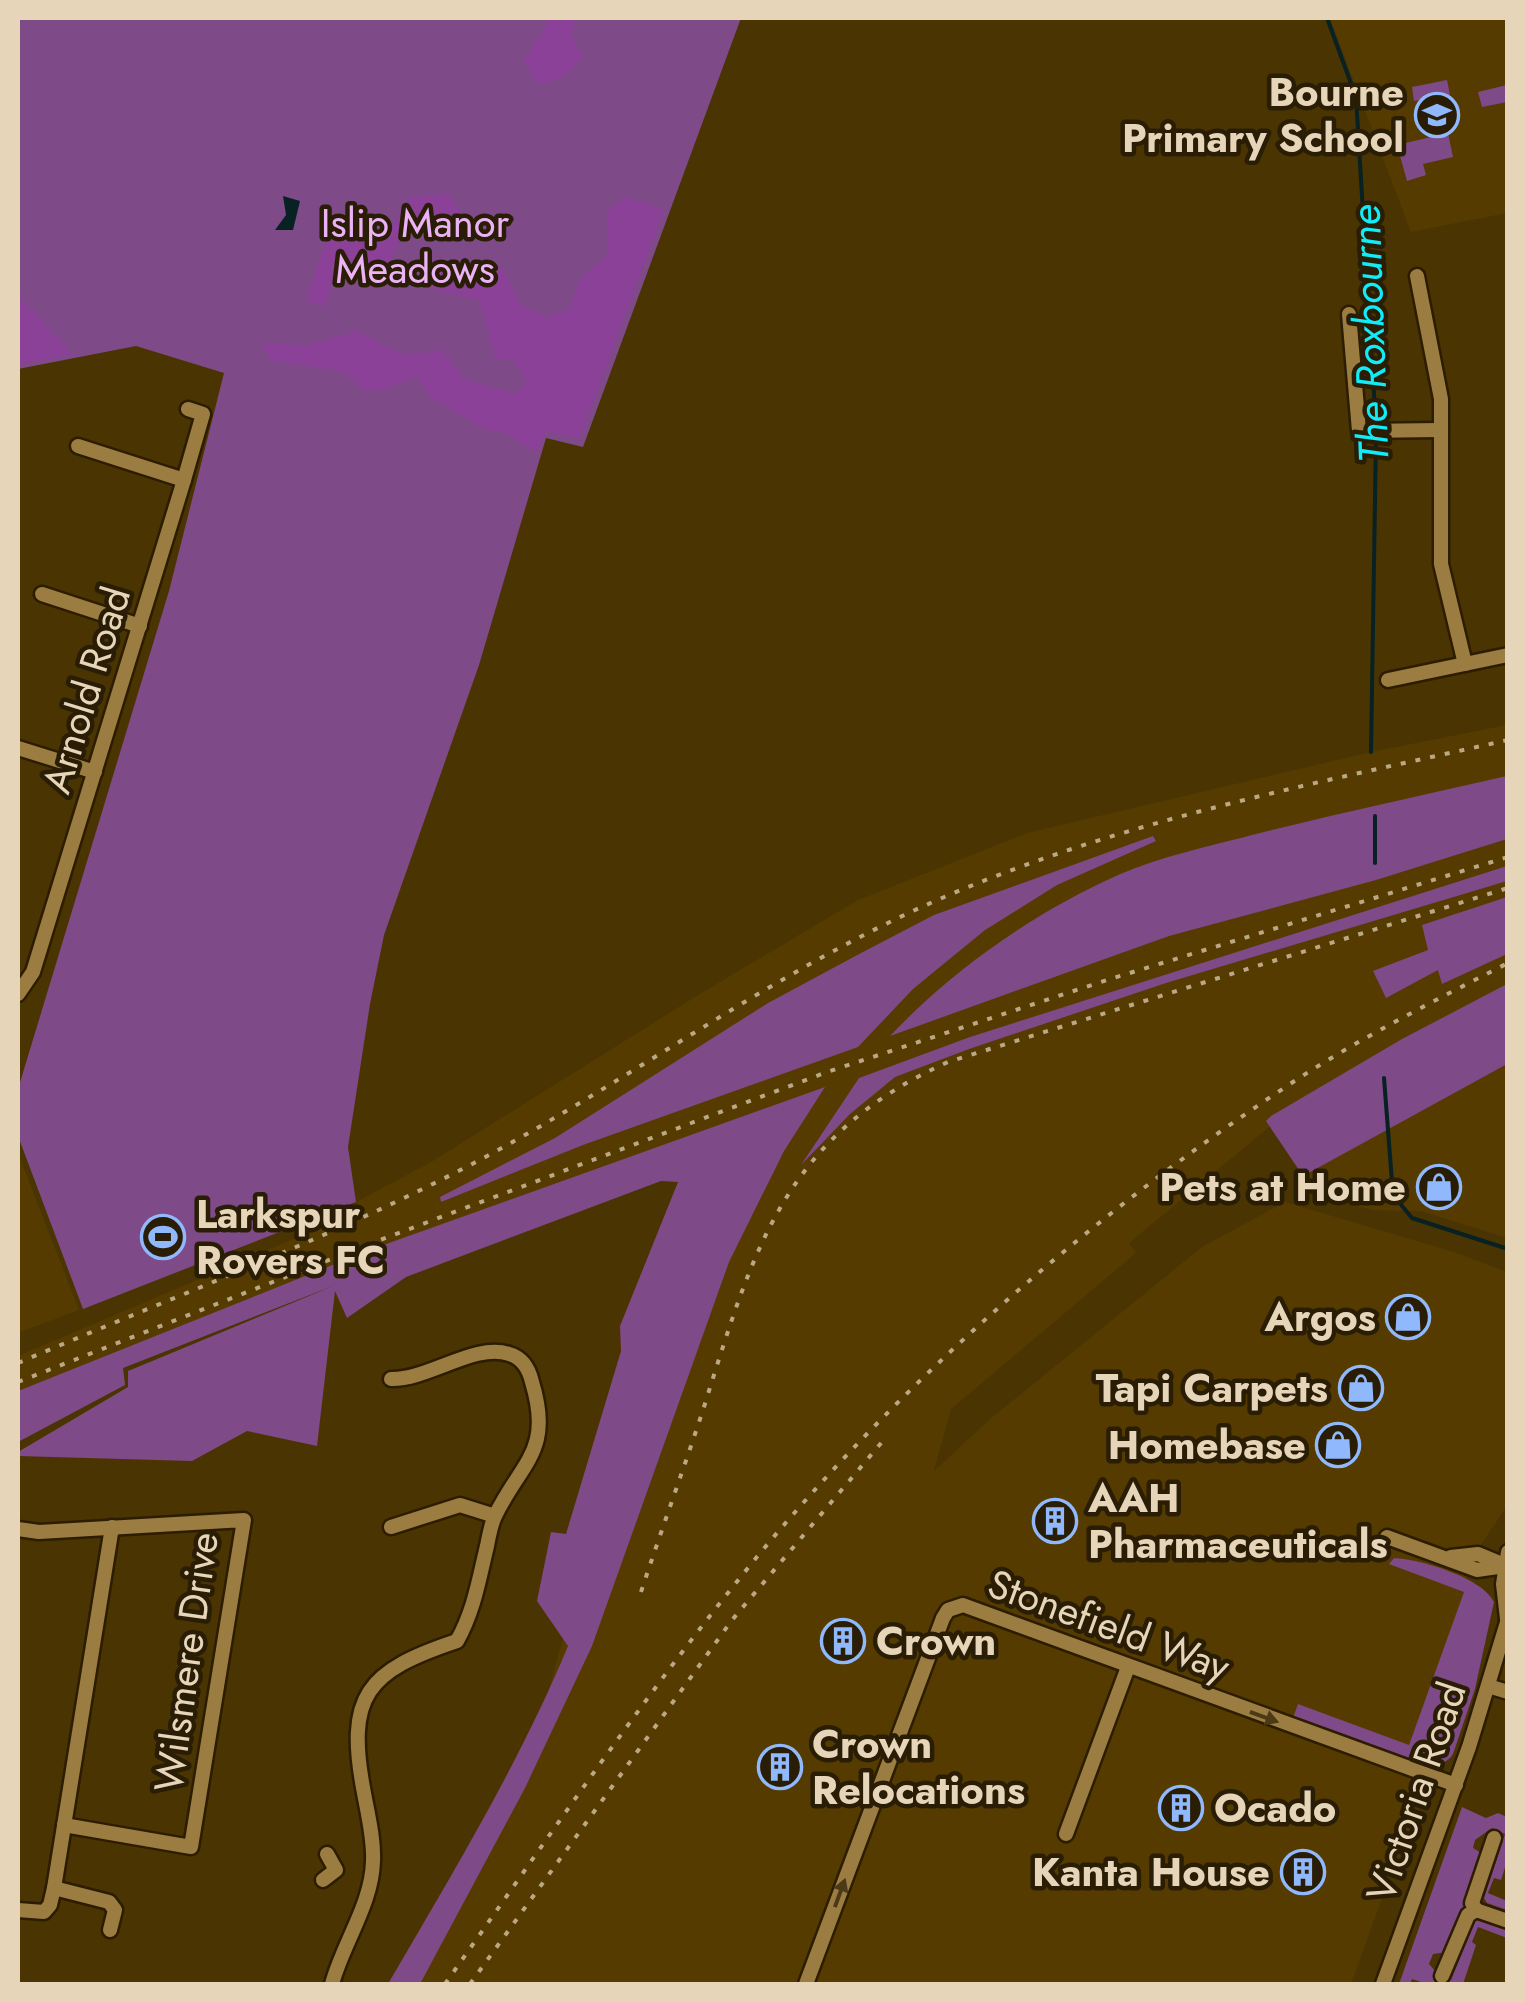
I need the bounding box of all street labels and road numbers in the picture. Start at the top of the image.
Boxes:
street label: Arnold Road [27,580,145,800]
street label: Wilsmere Drive [139,1528,233,1796]
street label: Stonefield Way [980,1554,1238,1696]
street label: Victoria Road [1351,1674,1481,1910]

